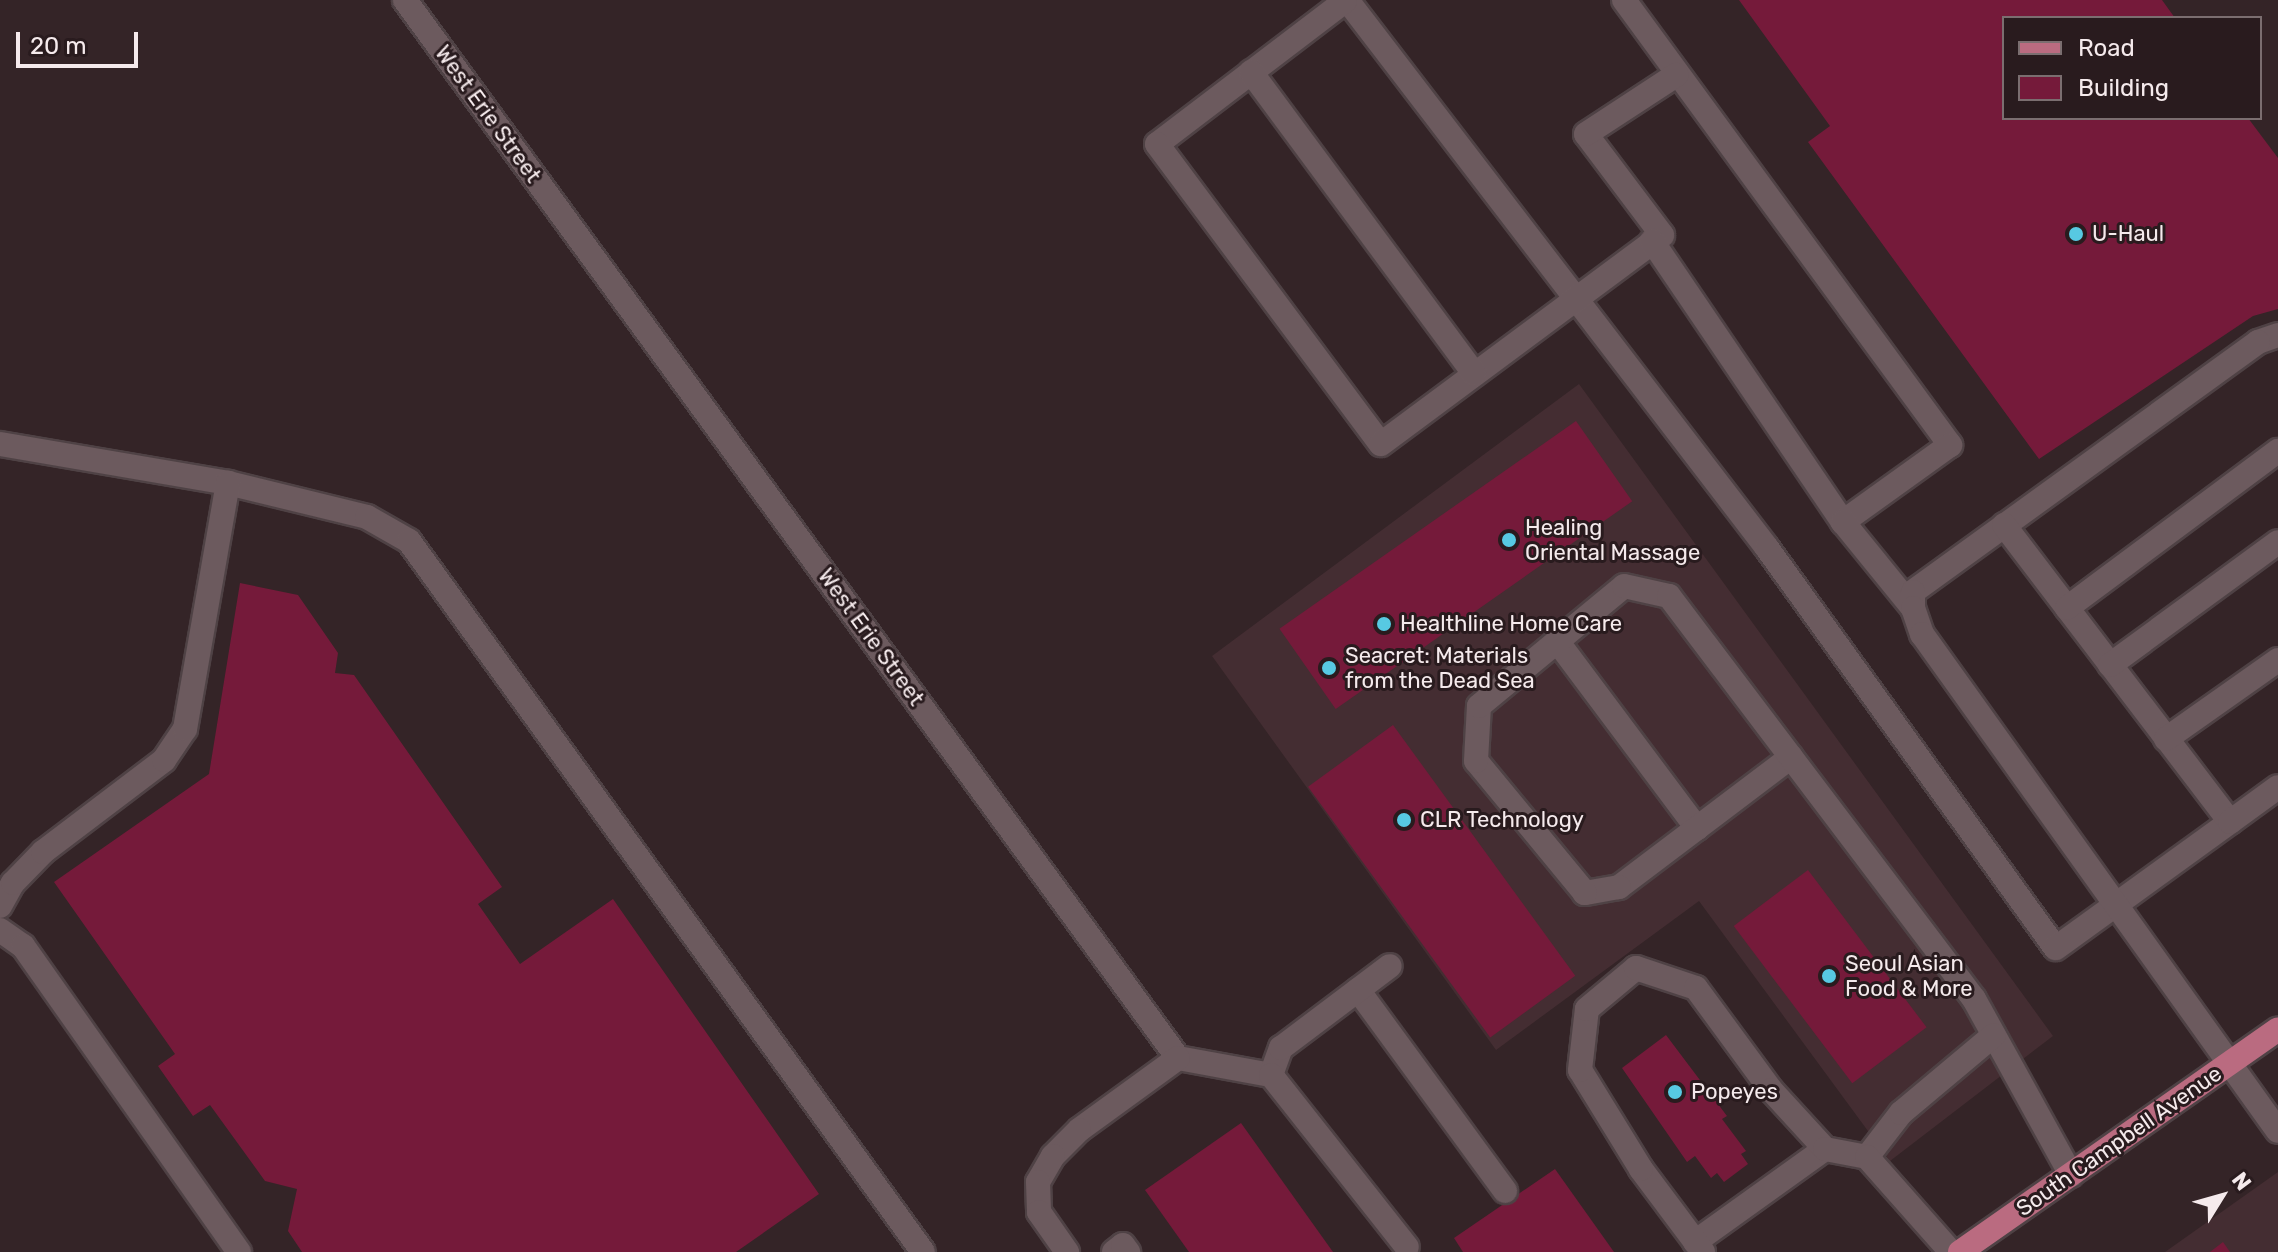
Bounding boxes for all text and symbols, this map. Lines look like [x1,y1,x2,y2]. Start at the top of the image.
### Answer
scale bar [20,16,142,66]
legend [2002,16,2262,120]
text: 20 m [30,32,87,60]
text: Road [2078,34,2135,62]
street label: West Erie Street [429,40,547,188]
text: Building [2078,74,2169,102]
place label: U-Haul [2092,221,2164,247]
marker: U-Haul [2067,225,2085,243]
place label: Healing Oriental Massage [1525,514,1700,566]
marker: Healing Oriental Massage [1500,531,1518,549]
street label: West Erie Street [812,563,930,711]
place label: Healthline Home Care [1400,611,1622,637]
marker: Healthline Home Care [1375,615,1393,633]
place label: Seacret: Materials from the Dead Sea [1345,642,1535,694]
marker: Seacret: Materials from the Dead Sea [1320,659,1338,677]
place label: CLR Technology [1420,807,1585,833]
marker: CLR Technology [1395,811,1413,829]
place label: Seoul Asian Food & More [1845,950,1973,1002]
marker: Seoul Asian Food & More [1820,967,1838,985]
street label: South Campbell Avenue [2011,1060,2227,1222]
place label: Popeyes [1691,1079,1778,1105]
marker: Popeyes [1666,1083,1684,1101]
north arrow [2182,1156,2262,1236]
text: N [2226,1167,2257,1196]

